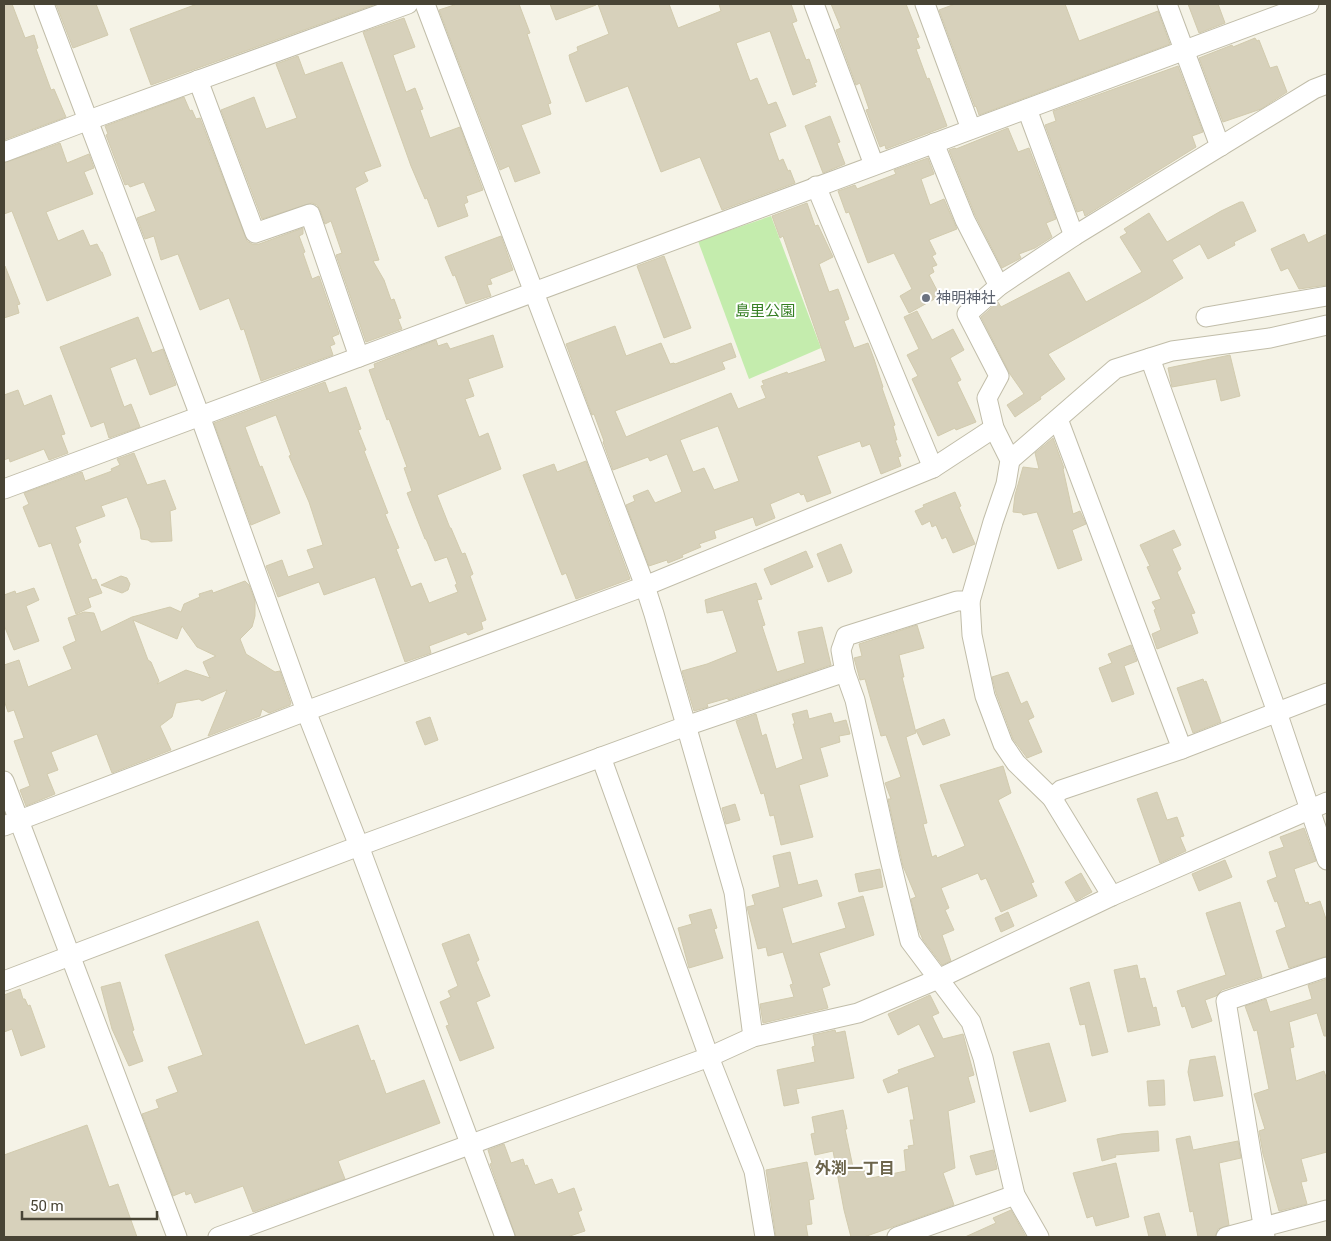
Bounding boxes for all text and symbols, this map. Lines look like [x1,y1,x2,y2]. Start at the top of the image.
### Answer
place label: 神明神社 [936,289,996,307]
marker: 神明神社 [920,292,932,304]
park label: 島里公園 [735,302,795,320]
district label: 外渕一丁目 [815,1159,895,1178]
scale bar [22,1188,158,1220]
text: 50 m [30,1197,64,1215]

